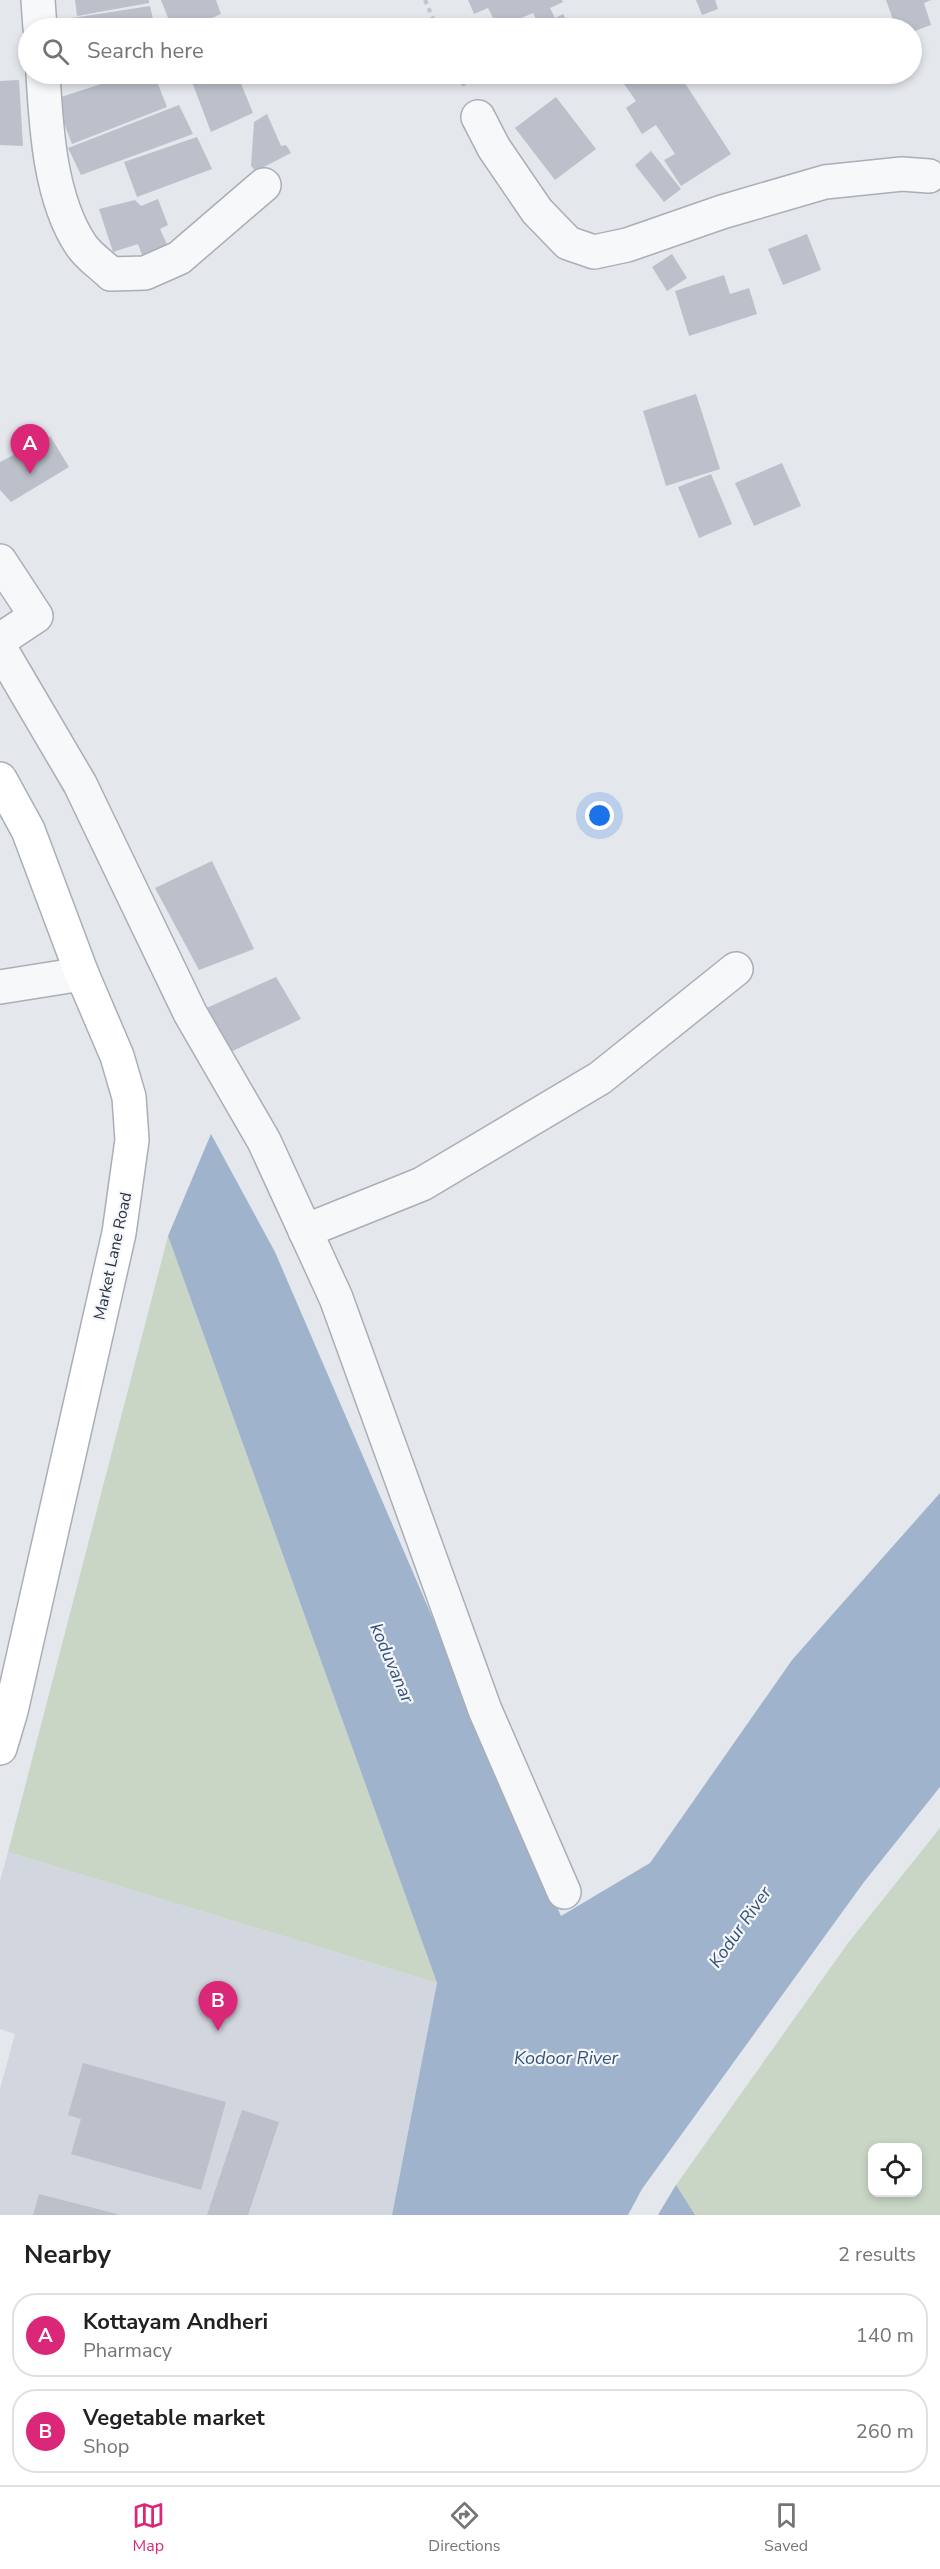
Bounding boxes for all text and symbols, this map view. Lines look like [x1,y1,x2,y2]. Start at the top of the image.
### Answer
search box [18,18,922,84]
icon: search [39,35,72,68]
text: Search here [87,36,204,66]
pin: A [10,424,50,474]
your location [585,801,614,830]
street label: Market Lane Road [89,1190,137,1322]
water label: koduvanar [365,1620,420,1707]
water label: Kodur River [703,1881,777,1972]
pin: B [198,1982,238,2031]
water label: Kodoor River [514,2046,619,2070]
map controls [868,2143,922,2197]
button: locate [868,2143,922,2197]
text: Nearby [24,2237,111,2272]
text: 2 results [838,2241,916,2268]
text: Kottayam Andheri [83,2307,268,2337]
text: A [38,2322,53,2349]
text: 140 m [856,2322,914,2349]
text: Pharmacy [83,2337,172,2364]
text: Vegetable market [83,2403,265,2433]
text: B [39,2418,52,2445]
text: 260 m [856,2418,914,2445]
text: Shop [83,2433,129,2460]
tab: Map [132,2499,165,2557]
tab: Directions [428,2499,500,2557]
tab: Saved [764,2499,808,2557]

